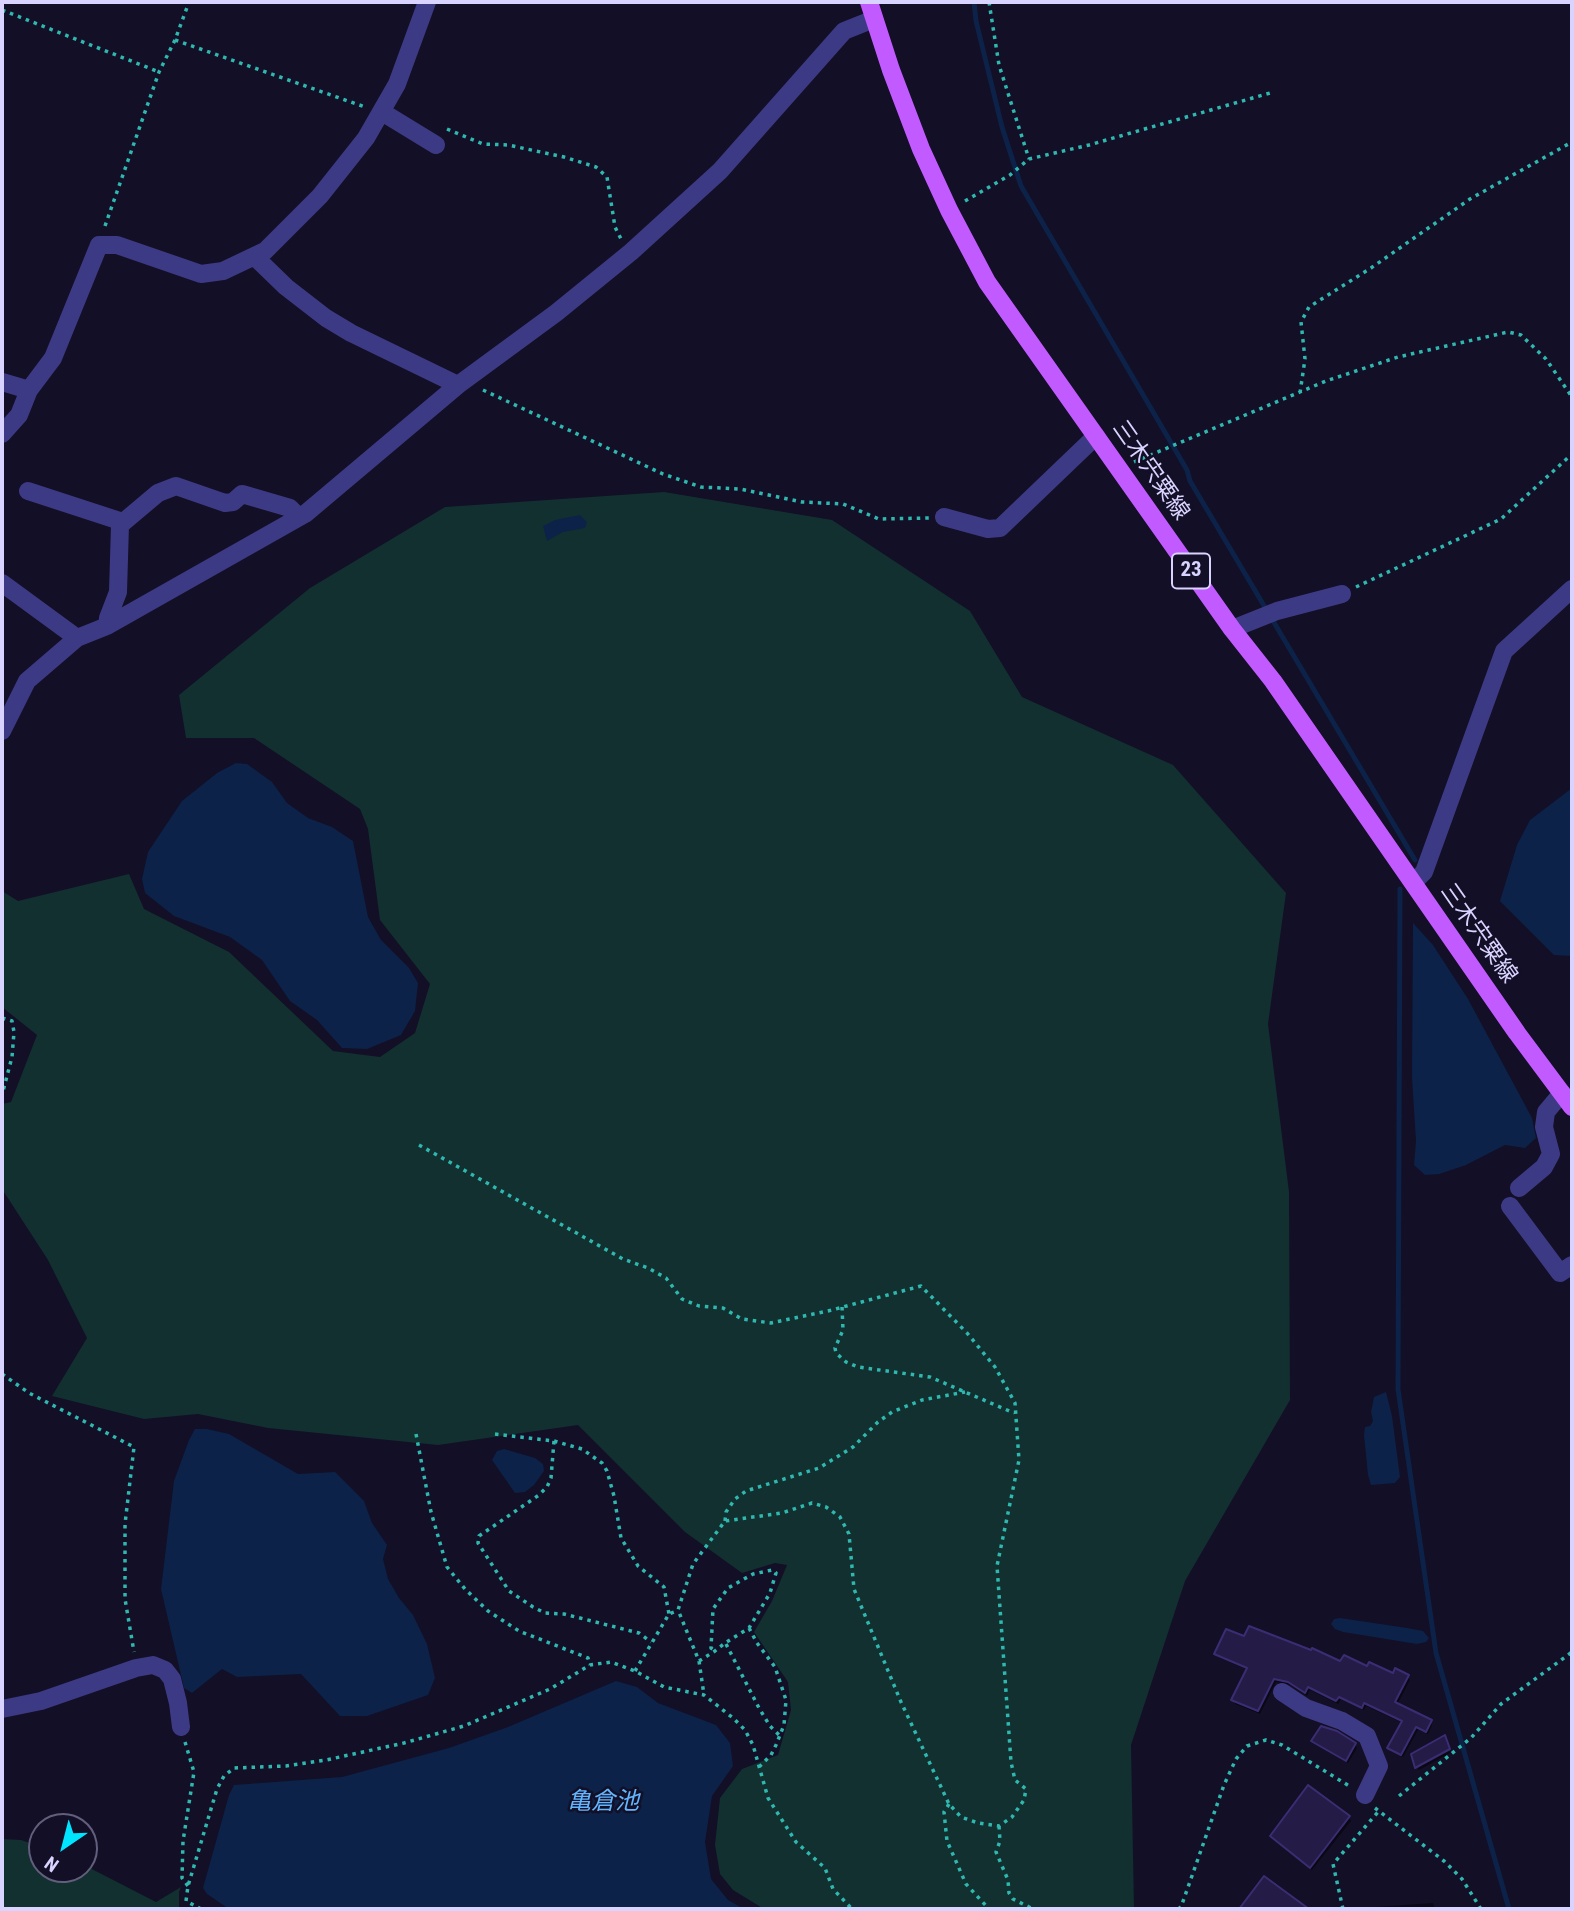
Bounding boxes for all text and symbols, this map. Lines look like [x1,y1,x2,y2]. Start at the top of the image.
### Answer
street label: 三木宍粟線 [1106,416,1194,526]
road number: 23 [1172,554,1210,588]
street label: 三木宍粟線 [1434,879,1522,989]
water label: 亀倉池 [567,1789,639,1817]
north arrow [28,1813,98,1883]
text: N [40,1851,63,1877]

